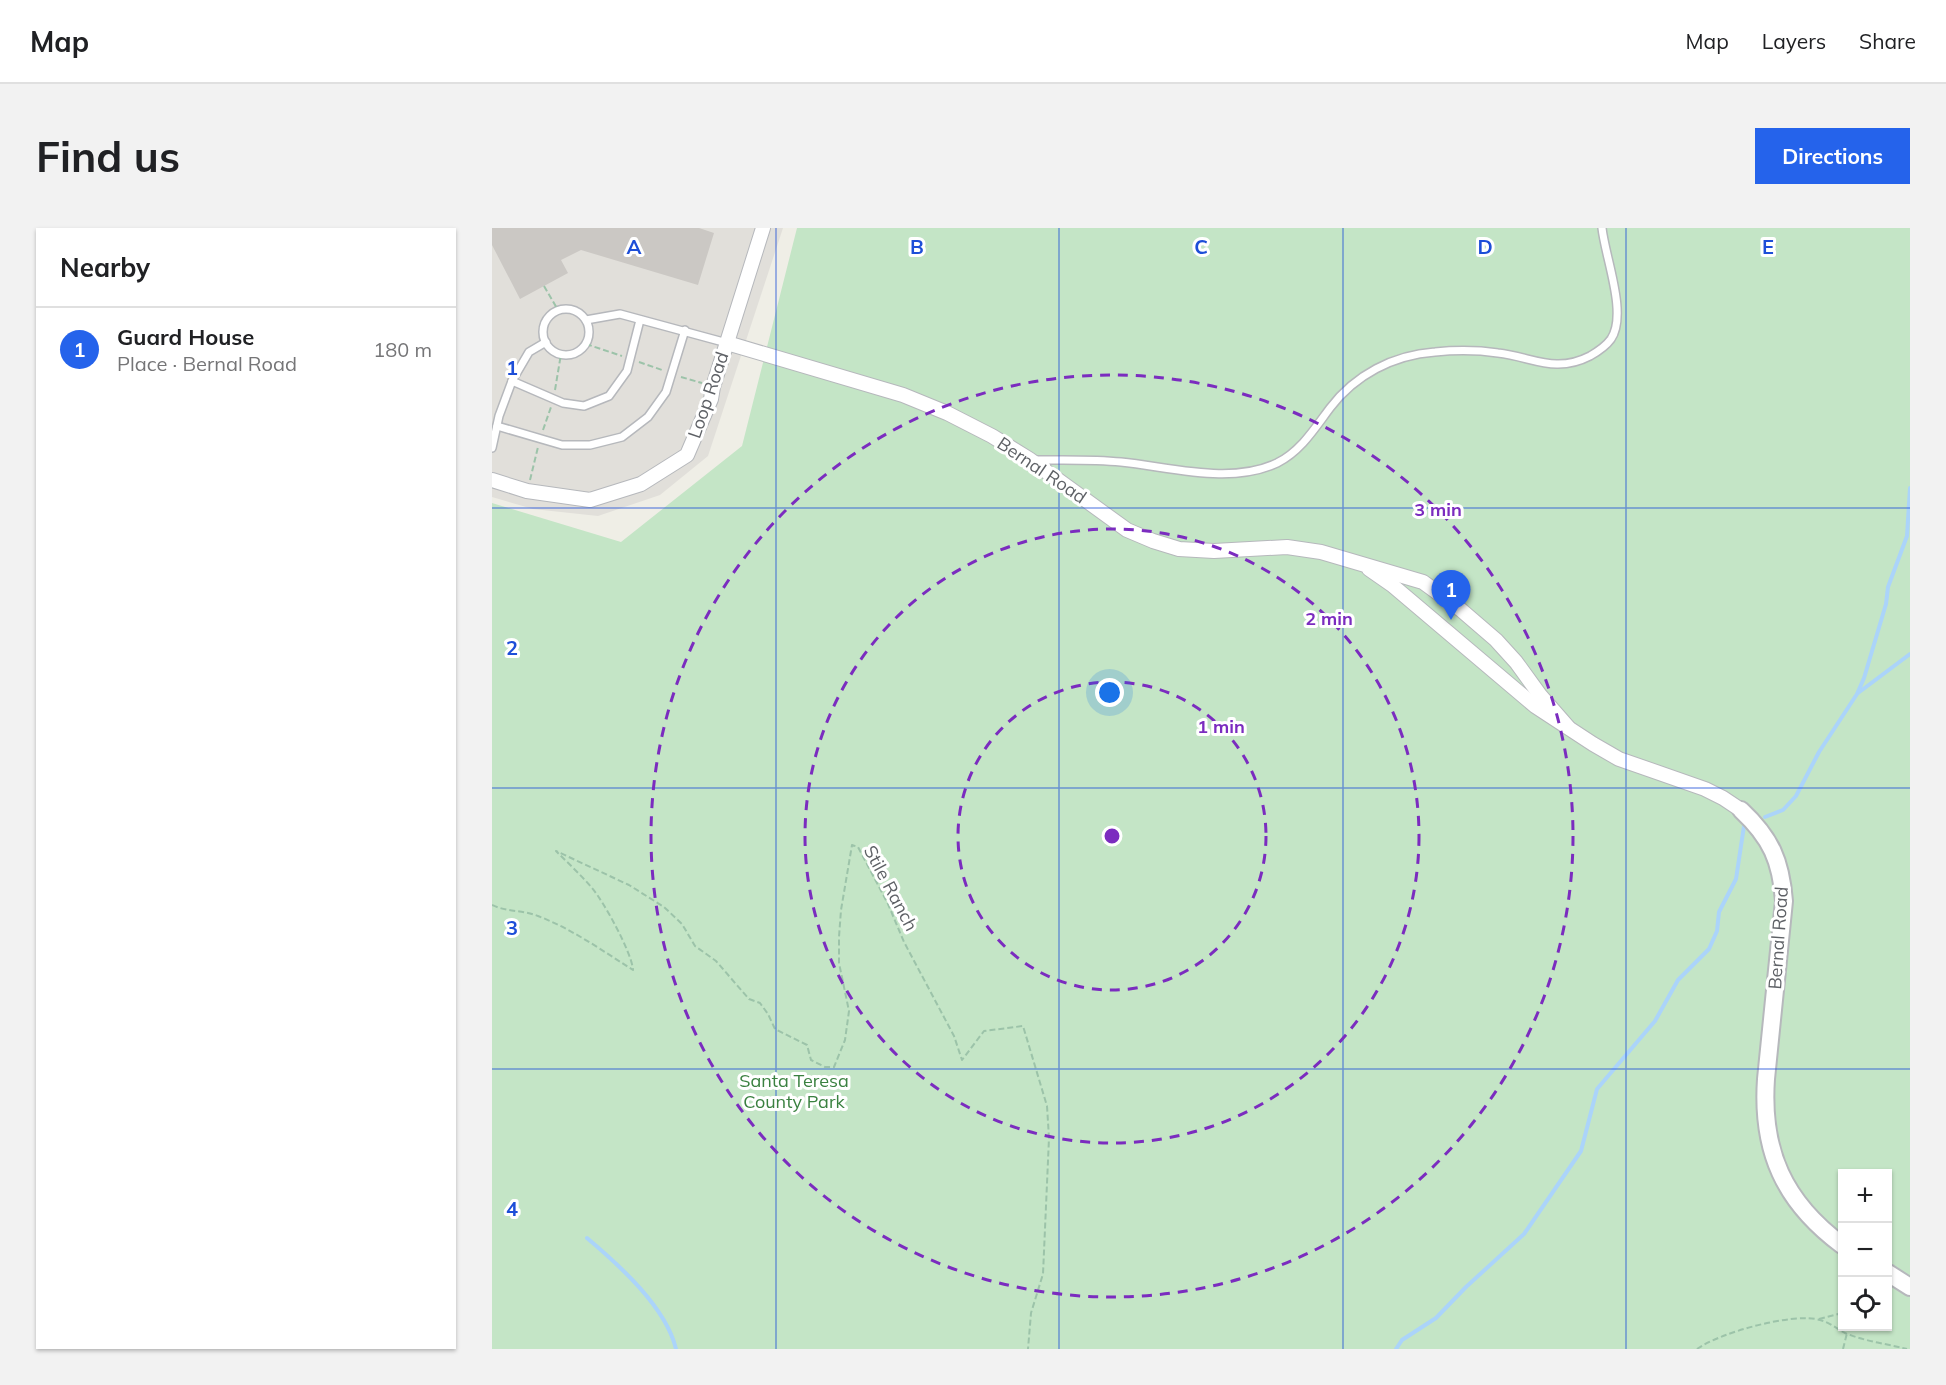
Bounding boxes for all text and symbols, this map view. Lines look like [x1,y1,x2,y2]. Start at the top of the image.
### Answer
text: Map [30,24,89,59]
text: Map [1686,28,1729,54]
text: Layers [1762,28,1826,54]
text: Share [1859,28,1916,54]
button: Directions [1755,128,1910,184]
text: Find us [36,130,180,183]
text: A [627,234,642,259]
text: B [910,234,924,259]
text: C [1194,234,1208,259]
text: D [1477,234,1493,259]
text: E [1762,234,1774,259]
text: Nearby [60,251,150,284]
text: Guard House [117,323,254,351]
text: 1 [74,337,86,362]
text: 180 m [373,337,432,362]
street label: Loop Road [682,349,734,441]
text: Place · Bernal Road [117,351,297,376]
text: 1 [506,355,518,380]
street label: Bernal Road [993,432,1091,508]
text: 3 min [1414,498,1462,521]
pin: 1 [1432,570,1470,620]
text: 2 min [1305,607,1353,630]
text: 2 [506,635,518,660]
your location [1095,678,1124,707]
text: 1 min [1197,715,1245,738]
centre of rings [1102,826,1122,846]
street label: Stile Ranch [859,841,923,935]
street label: Bernal Road [1763,886,1793,990]
text: 3 [506,915,518,940]
park label: Santa Teresa County Park [739,1069,849,1113]
map controls [1838,1169,1892,1331]
button: + [1838,1169,1892,1223]
text: 4 [506,1196,518,1221]
button: − [1838,1223,1892,1277]
button: locate [1838,1277,1892,1331]

